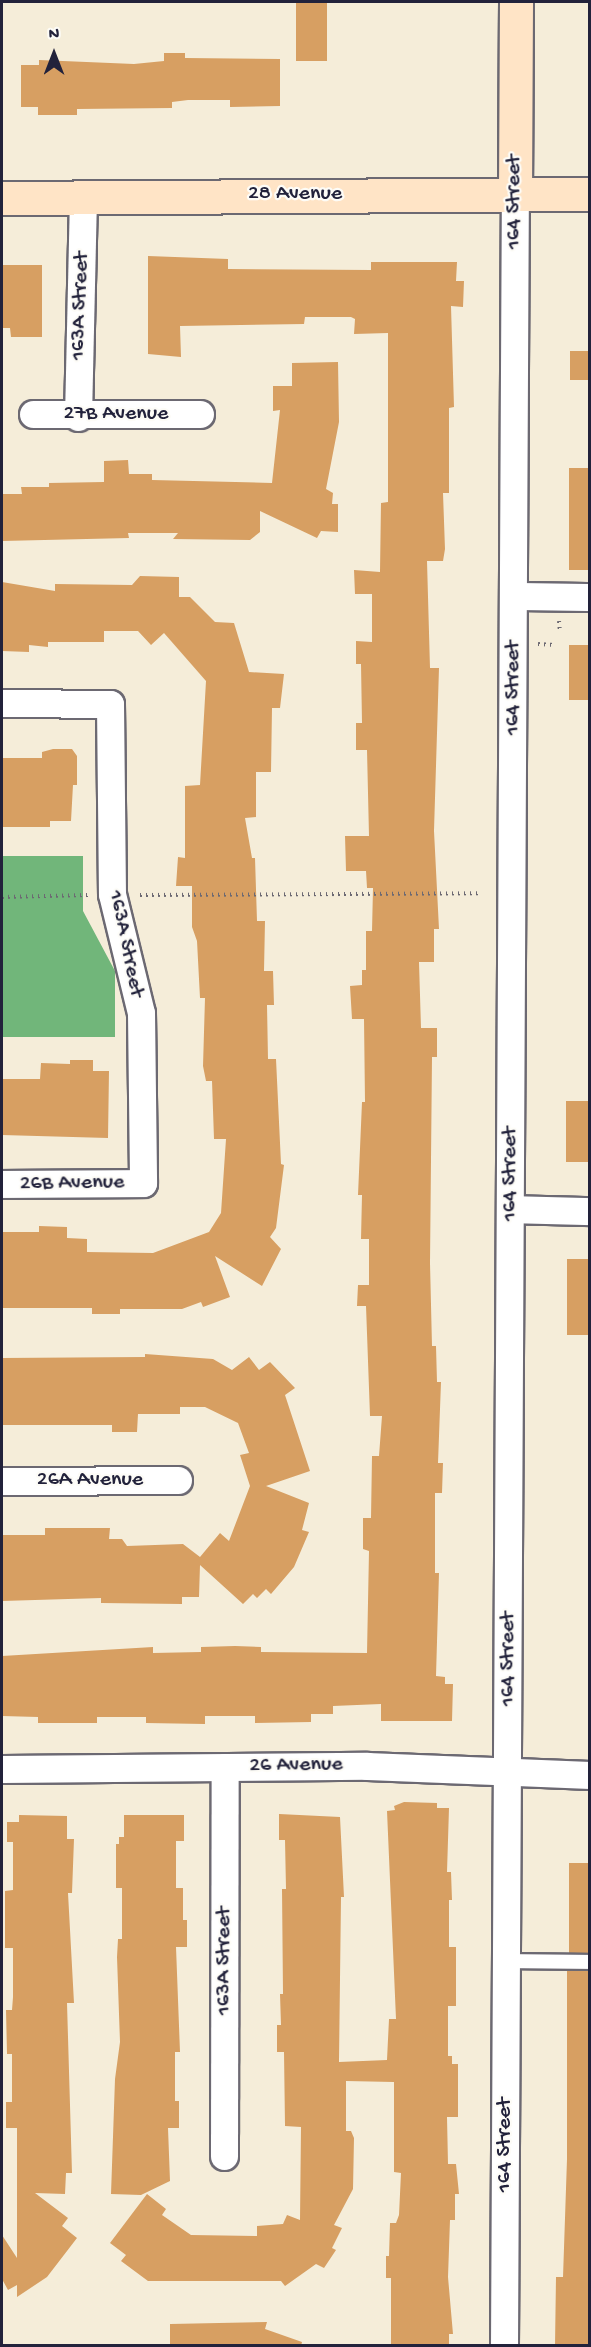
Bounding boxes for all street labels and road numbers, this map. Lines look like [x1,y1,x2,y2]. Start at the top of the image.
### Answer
street label: 164 Street [502,155,528,249]
street label: 28 Avenue [248,182,342,208]
street label: 163A Street [66,251,96,361]
street label: 27B Avenue [64,402,168,428]
street label: 164 Street [501,641,527,735]
street label: 163A Street [101,888,149,1000]
street label: 164 Street [498,1127,524,1221]
street label: 26B Avenue [20,1170,124,1198]
street label: 26A Avenue [37,1468,143,1494]
street label: 164 Street [496,1612,522,1706]
street label: 26 Avenue [249,1752,343,1780]
street label: 163A Street [212,1907,238,2015]
street label: 164 Street [493,2098,519,2192]

